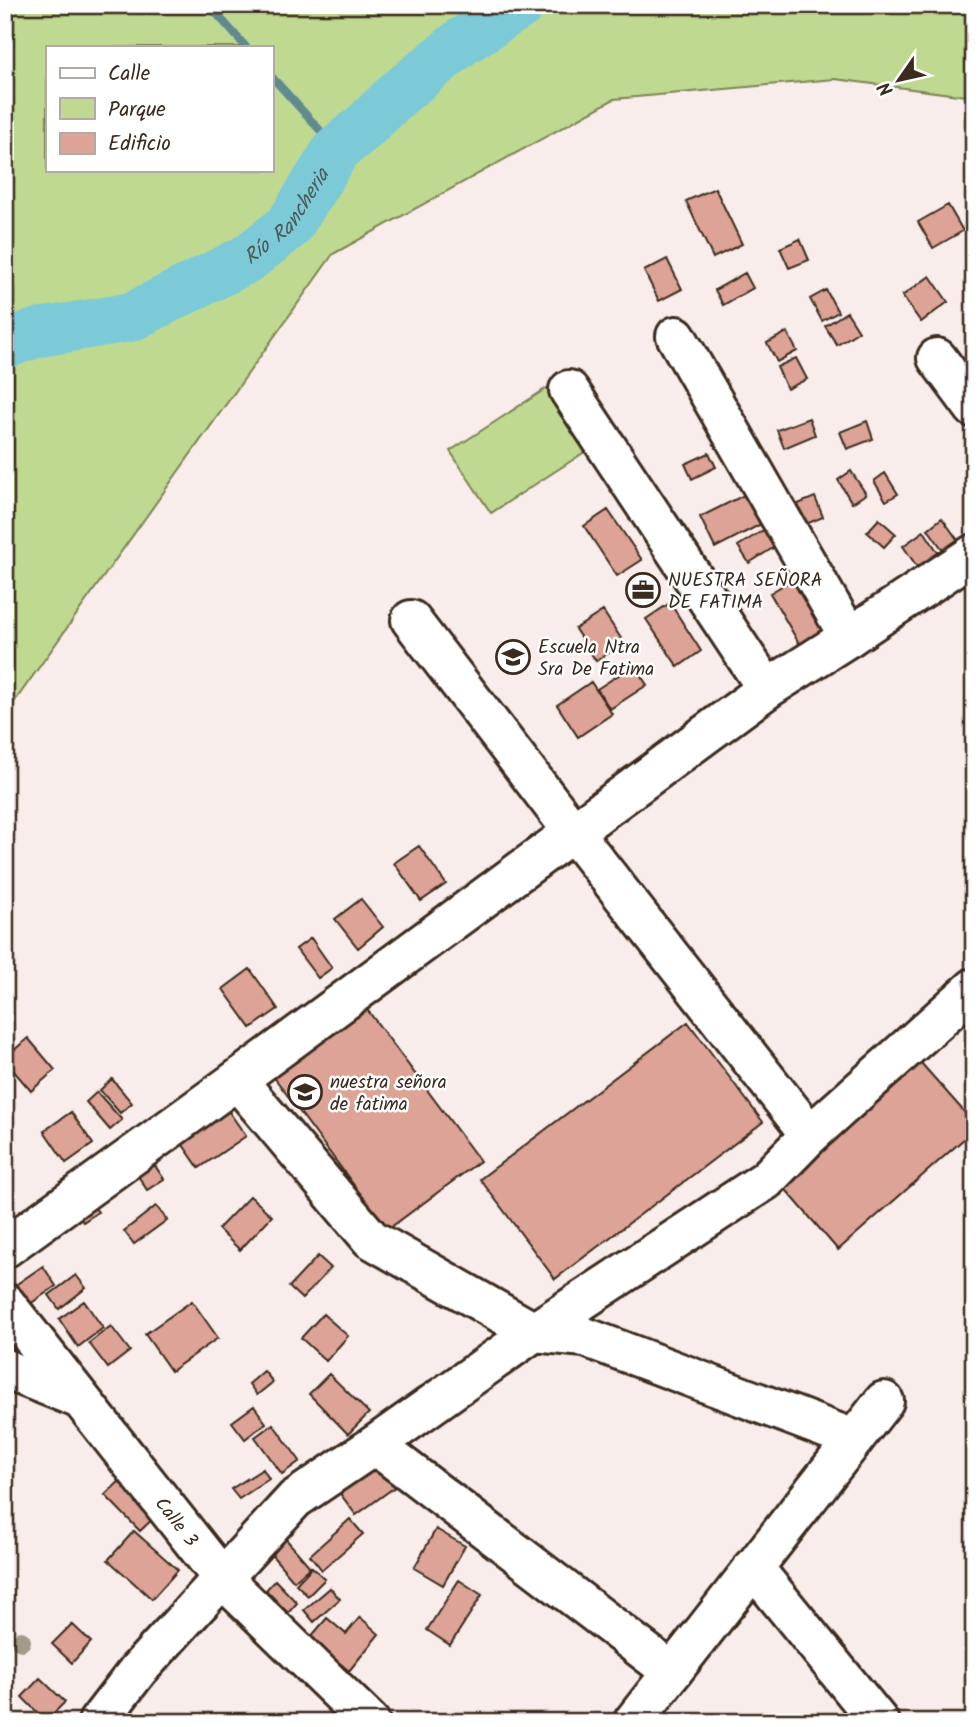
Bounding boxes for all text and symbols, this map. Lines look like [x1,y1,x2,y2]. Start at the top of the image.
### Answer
legend [46,46,273,172]
north arrow [864,46,934,116]
text: Calle [108,58,151,91]
text: N [871,75,902,102]
text: Parque [108,94,166,127]
text: Edificio [108,128,171,161]
water label: Río Rancheria [237,161,340,274]
place label: NUESTRA SEÑORA DE FATIMA [668,566,822,618]
office icon: NUESTRA SEÑORA DE FATIMA [624,571,662,609]
place label: Escuela Ntra Sra De Fatima [538,633,654,685]
school or university icon: Escuela Ntra Sra De Fatima [494,638,532,676]
place label: nuestra señora de fatima [330,1068,447,1120]
school or university icon: nuestra señora de fatima [286,1073,324,1111]
street label: Calle 3 [146,1491,205,1554]

